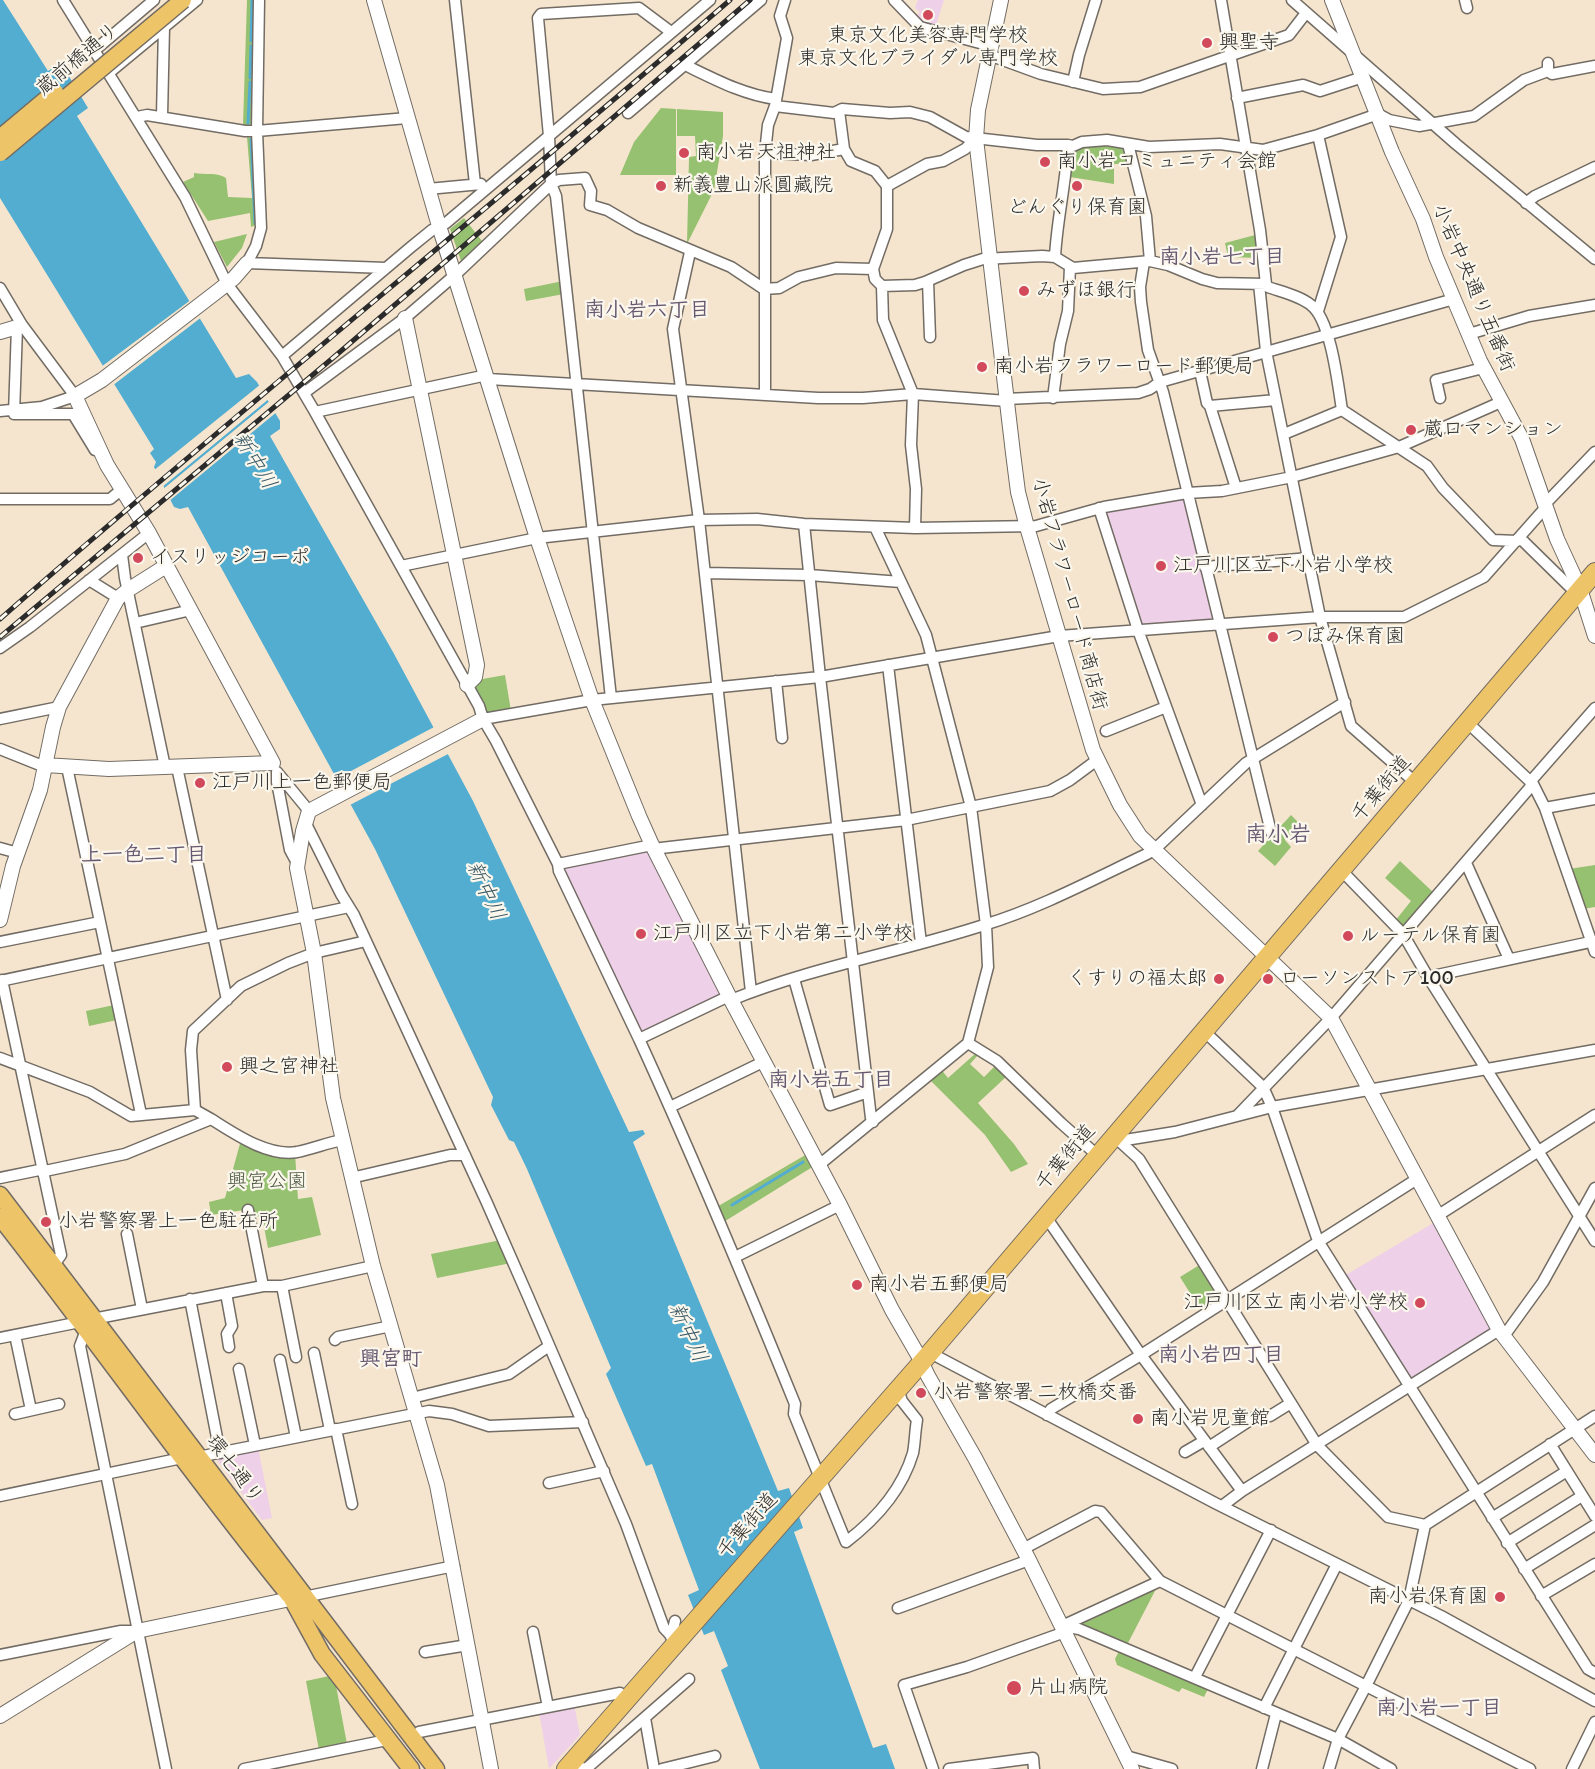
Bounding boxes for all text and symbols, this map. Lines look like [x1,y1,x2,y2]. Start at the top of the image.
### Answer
marker: 東京文化美容専門学校 東京文化ブライダル専門学校 [921,8,935,22]
street label: 蔵前橋通り [32,19,124,101]
place label: 東京文化美容専門学校 東京文化ブライダル専門学校 [798,24,1058,71]
place label: 興聖寺 [1219,31,1279,55]
marker: 興聖寺 [1200,36,1214,50]
place label: 南小岩天祖神社 [696,141,836,165]
marker: 南小岩天祖神社 [677,146,691,160]
place label: 南小岩コミュニティ会館 [1057,150,1277,174]
marker: 南小岩コミュニティ会館 [1038,155,1052,169]
place label: 新義豊山派圓藏院 [673,174,833,198]
marker: 新義豊山派圓藏院 [654,179,668,193]
marker: どんぐり保育園 [1070,179,1084,193]
place label: どんぐり保育園 [1007,196,1147,220]
street label: 小岩中央通り五番街 [1427,200,1519,376]
district label: 南小岩七丁目 [1159,245,1285,271]
place label: みずほ銀行 [1036,279,1136,303]
marker: みずほ銀行 [1017,284,1031,298]
district label: 南小岩六丁目 [584,298,710,324]
place label: 南小岩フラワーロード郵便局 [994,355,1254,379]
marker: 南小岩フラワーロード郵便局 [975,360,989,374]
place label: 蔵口マンション [1423,418,1563,442]
marker: 蔵口マンション [1404,423,1418,437]
water label: 新中川 [227,428,281,494]
street label: 小岩フラワーロード商店街 [1026,475,1112,713]
place label: イスリッジコーポ [150,546,310,570]
marker: イスリッジコーポ [131,551,145,565]
place label: 江戸川区立下小岩小学校 [1173,554,1393,578]
marker: 江戸川区立下小岩小学校 [1154,559,1168,573]
place label: つぼみ保育園 [1285,625,1405,649]
marker: つぼみ保育園 [1266,630,1280,644]
street label: 千葉街道 [1347,751,1417,827]
place label: 江戸川上一色郵便局 [212,771,392,795]
marker: 江戸川上一色郵便局 [193,776,207,790]
district label: 南小岩 [1245,822,1311,848]
district label: 上一色二丁目 [81,843,207,869]
water label: 新中川 [460,857,510,925]
place label: 江戸川区立下小岩第二小学校 [653,922,913,946]
place label: ルーテル保育園 [1360,924,1501,948]
marker: 江戸川区立下小岩第二小学校 [634,927,648,941]
marker: ルーテル保育園 [1341,929,1355,943]
place label: くすりの福太郎 [1067,967,1207,991]
place label: ローソンストア100 [1280,967,1454,991]
marker: くすりの福太郎 [1212,972,1226,986]
marker: ローソンストア100 [1261,972,1275,986]
place label: 興之宮神社 [239,1055,339,1079]
marker: 興之宮神社 [220,1060,234,1074]
district label: 南小岩五丁目 [768,1068,894,1094]
street label: 千葉街道 [1031,1120,1101,1196]
park label: 興宮公園 [227,1170,307,1194]
place label: 小岩警察署上一色駐在所 [58,1210,278,1234]
marker: 小岩警察署上一色駐在所 [39,1215,53,1229]
place label: 南小岩五郵便局 [869,1273,1009,1297]
marker: 南小岩五郵便局 [850,1278,864,1292]
place label: 江戸川区立 南小岩小学校 [1184,1291,1408,1315]
marker: 江戸川区立 南小岩小学校 [1413,1296,1427,1310]
water label: 新中川 [662,1299,712,1367]
district label: 南小岩四丁目 [1158,1343,1284,1369]
district label: 興宮町 [360,1347,422,1373]
place label: 小岩警察署 二枚橋交番 [933,1381,1137,1405]
marker: 小岩警察署 二枚橋交番 [914,1386,928,1400]
place label: 南小岩児童館 [1150,1407,1270,1431]
marker: 南小岩児童館 [1131,1412,1145,1426]
street label: 環七通り [200,1431,268,1509]
street label: 千葉街道 [713,1488,783,1564]
place label: 南小岩保育園 [1368,1585,1488,1609]
marker: 南小岩保育園 [1493,1590,1507,1604]
place label: 片山病院 [1028,1676,1108,1700]
marker: 片山病院 [1005,1679,1023,1697]
district label: 南小岩一丁目 [1376,1696,1502,1722]

